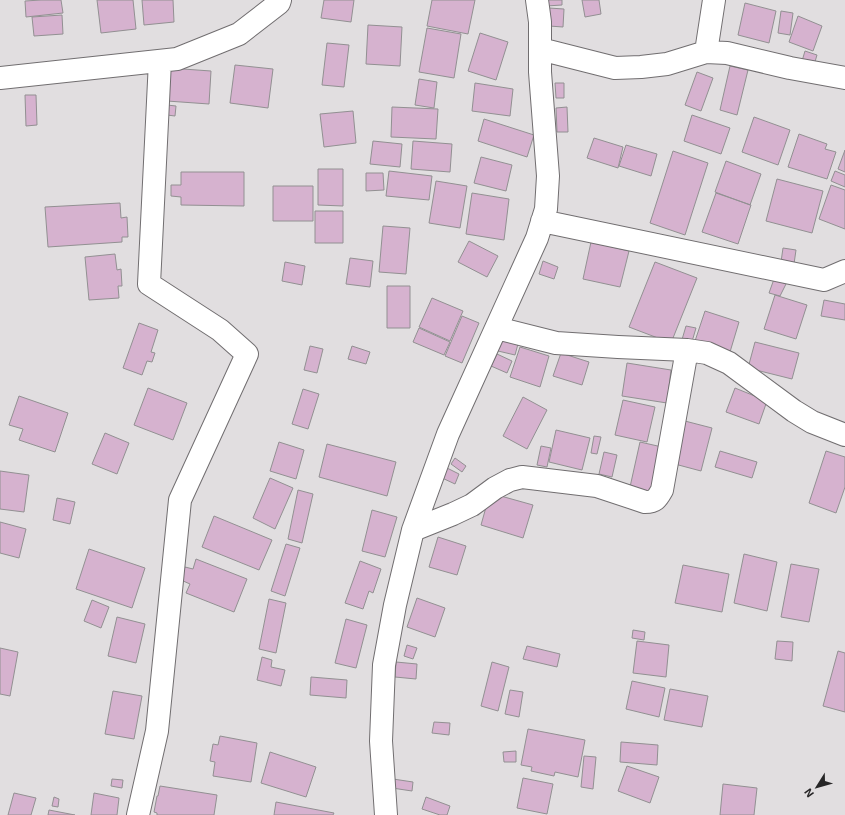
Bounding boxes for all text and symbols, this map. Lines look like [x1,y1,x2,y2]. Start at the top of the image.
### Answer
north arrow [797,767,837,807]
text: N [801,786,816,800]

